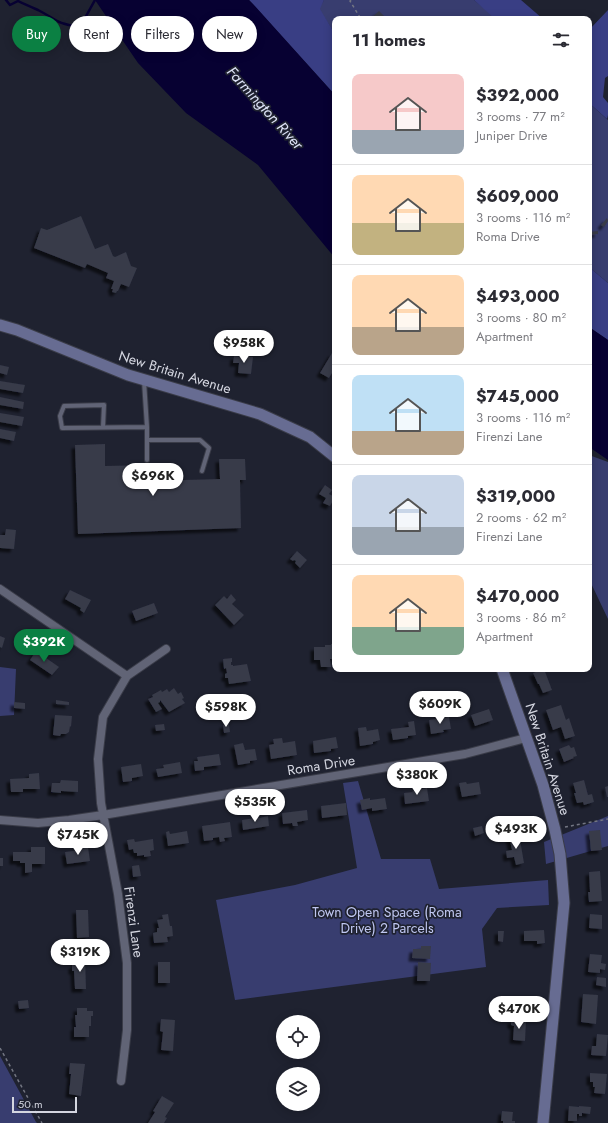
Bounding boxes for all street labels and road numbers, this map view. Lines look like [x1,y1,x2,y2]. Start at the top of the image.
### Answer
street label: New Britain Avenue [116,345,234,399]
street label: New Britain Avenue [520,700,576,818]
street label: Roma Drive [286,750,356,780]
street label: Firenzi Lane [119,885,149,959]

